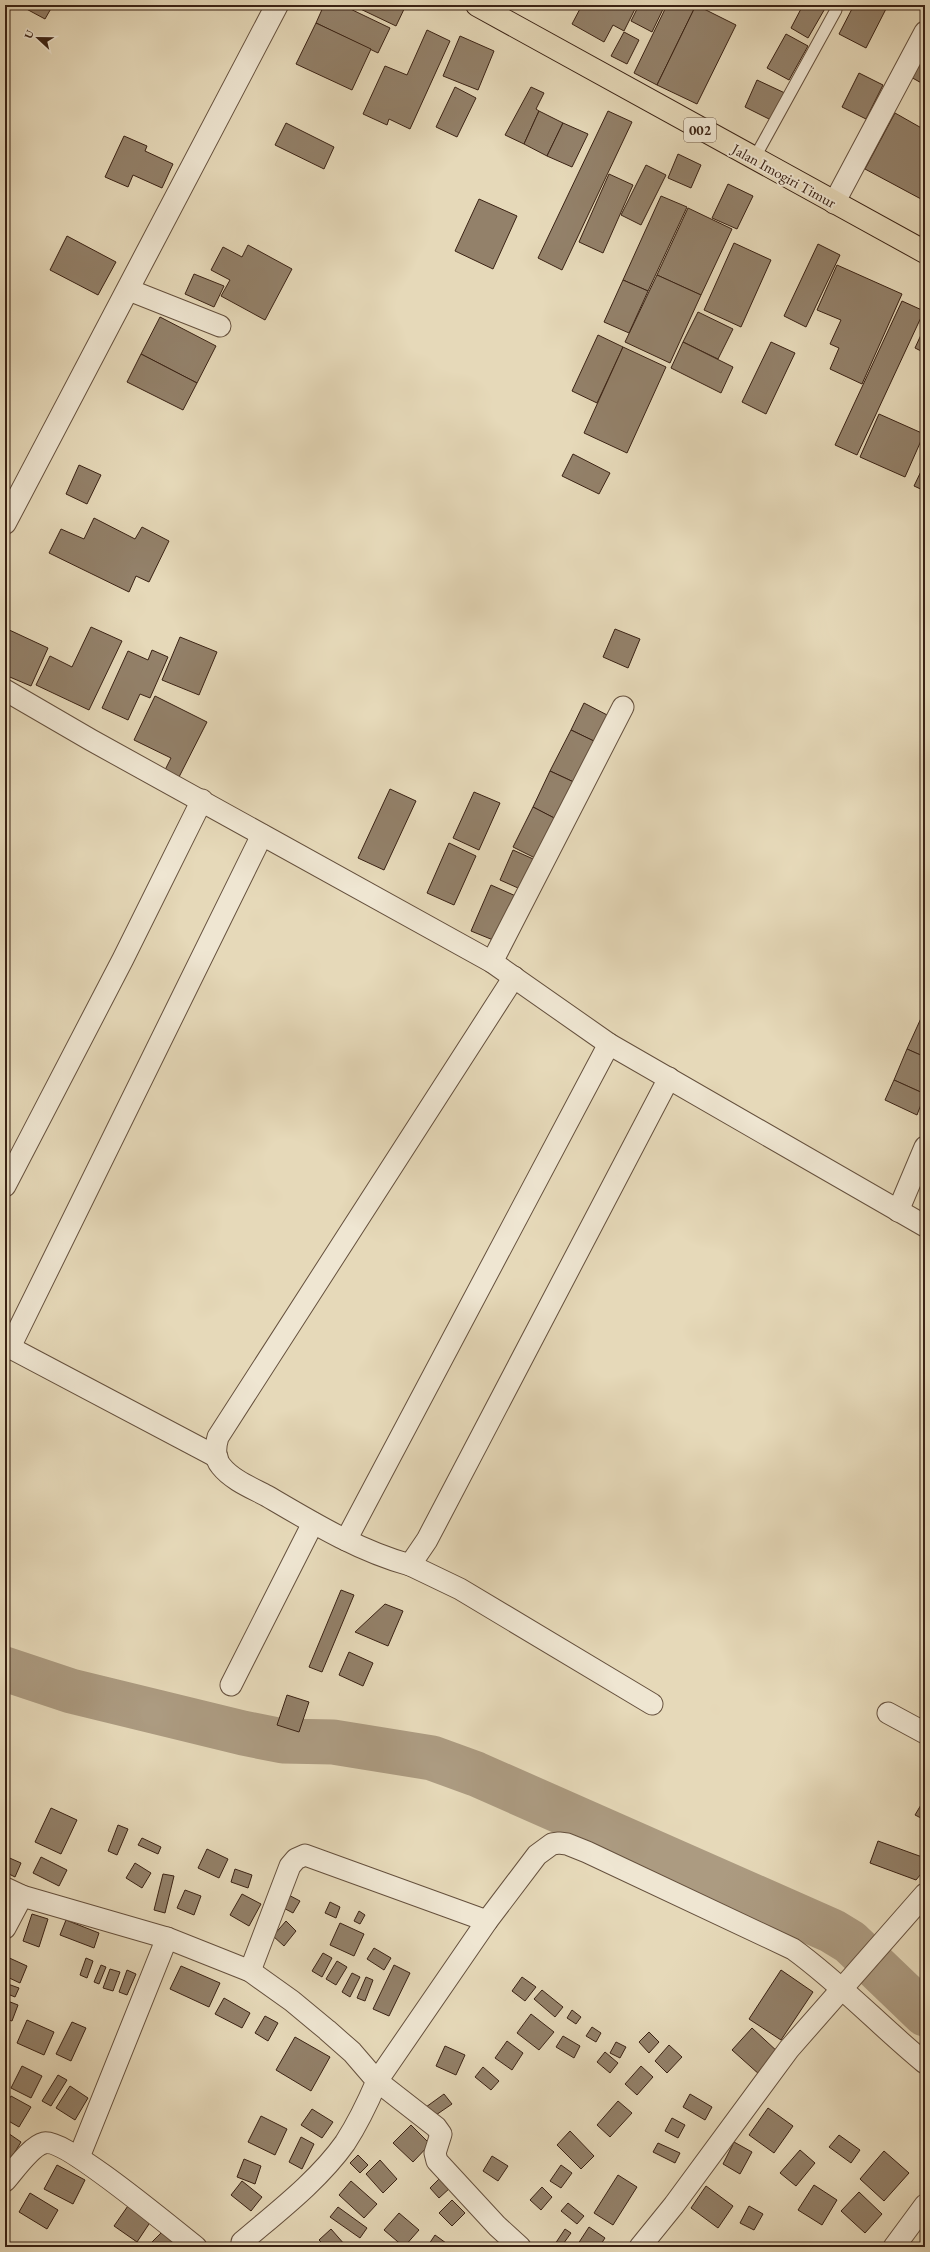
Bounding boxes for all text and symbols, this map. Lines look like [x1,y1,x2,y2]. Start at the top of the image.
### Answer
north arrow [18,18,58,58]
text: U [21,27,37,41]
road number: 002 [684,118,716,142]
street label: Jalan Imogiri Timur [727,138,840,212]

